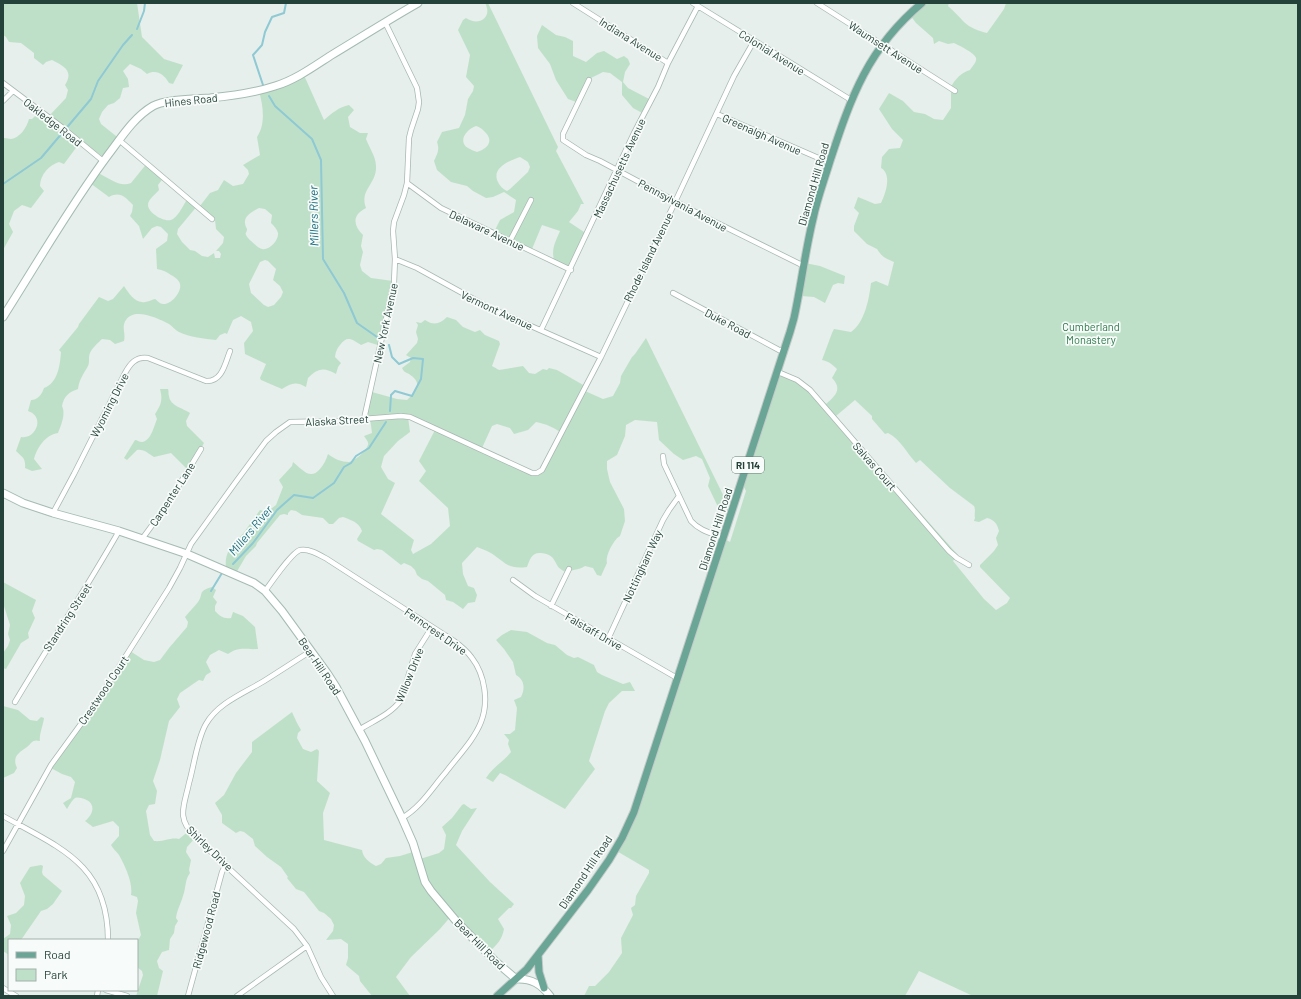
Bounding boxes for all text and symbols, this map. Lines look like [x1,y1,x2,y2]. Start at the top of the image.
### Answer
street label: Indiana Avenue [597,14,665,64]
street label: Waumsett Avenue [846,18,926,76]
street label: Colonial Avenue [737,27,807,78]
street label: Hines Road [164,91,218,109]
street label: Oakledge Road [21,95,85,149]
street label: Greenalgh Avenue [720,111,804,157]
street label: Massachusetts Avenue [590,116,648,220]
street label: Diamond Hill Road [795,141,831,227]
street label: Pennsylvania Avenue [636,176,730,234]
water label: Millers River [305,185,321,247]
street label: Delaware Avenue [447,207,527,253]
street label: Rhode Island Avenue [621,210,675,304]
street label: New York Avenue [370,282,400,364]
street label: Vermont Avenue [459,288,535,332]
street label: Duke Road [703,305,753,341]
park label: Cumberland Monastery [1062,320,1120,346]
street label: Wyoming Drive [87,370,131,440]
street label: Alaska Street [305,412,369,428]
street label: Salvas Court [851,439,899,493]
road number: RI 114 [732,457,764,473]
street label: Carpenter Lane [147,460,198,528]
street label: Diamond Hill Road [696,486,734,572]
water label: Millers River [225,502,275,558]
street label: Nottingham Way [619,528,665,604]
street label: Standring Street [40,580,94,654]
street label: Ferncrest Drive [402,605,470,657]
street label: Falstaff Drive [563,610,625,653]
street label: Bear Hill Road [296,635,344,697]
street label: Willow Drive [392,646,426,704]
street label: Crestwood Court [75,653,131,727]
street label: Shirley Drive [184,823,236,873]
street label: Diamond Hill Road [556,833,614,911]
street label: Ridgewood Road [189,890,223,970]
street label: Bear Hill Road [452,916,508,972]
legend [8,939,138,991]
text: Road [44,947,71,961]
text: Park [44,967,68,981]

